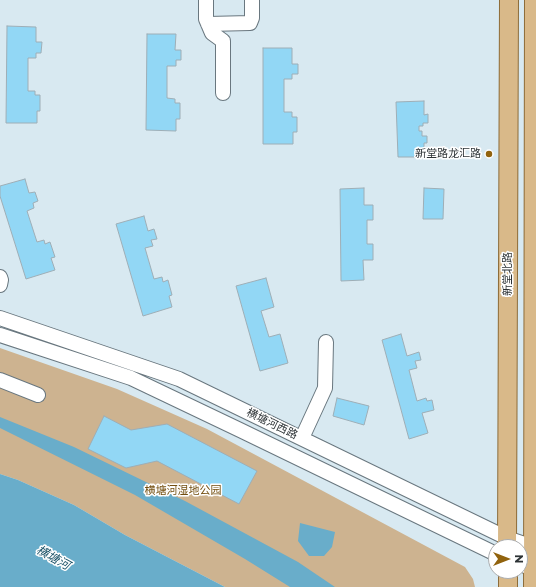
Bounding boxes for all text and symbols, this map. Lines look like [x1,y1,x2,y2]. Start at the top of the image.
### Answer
place label: 新堂路龙汇路 [415,147,481,161]
marker: 新堂路龙汇路 [484,149,494,159]
street label: 新堂北路 [501,252,515,296]
street label: 横塘河西路 [244,406,300,442]
park label: 横塘河湿地公园 [145,484,221,498]
north arrow [488,539,528,579]
water label: 横塘河 [34,543,72,573]
text: N [512,555,526,563]

